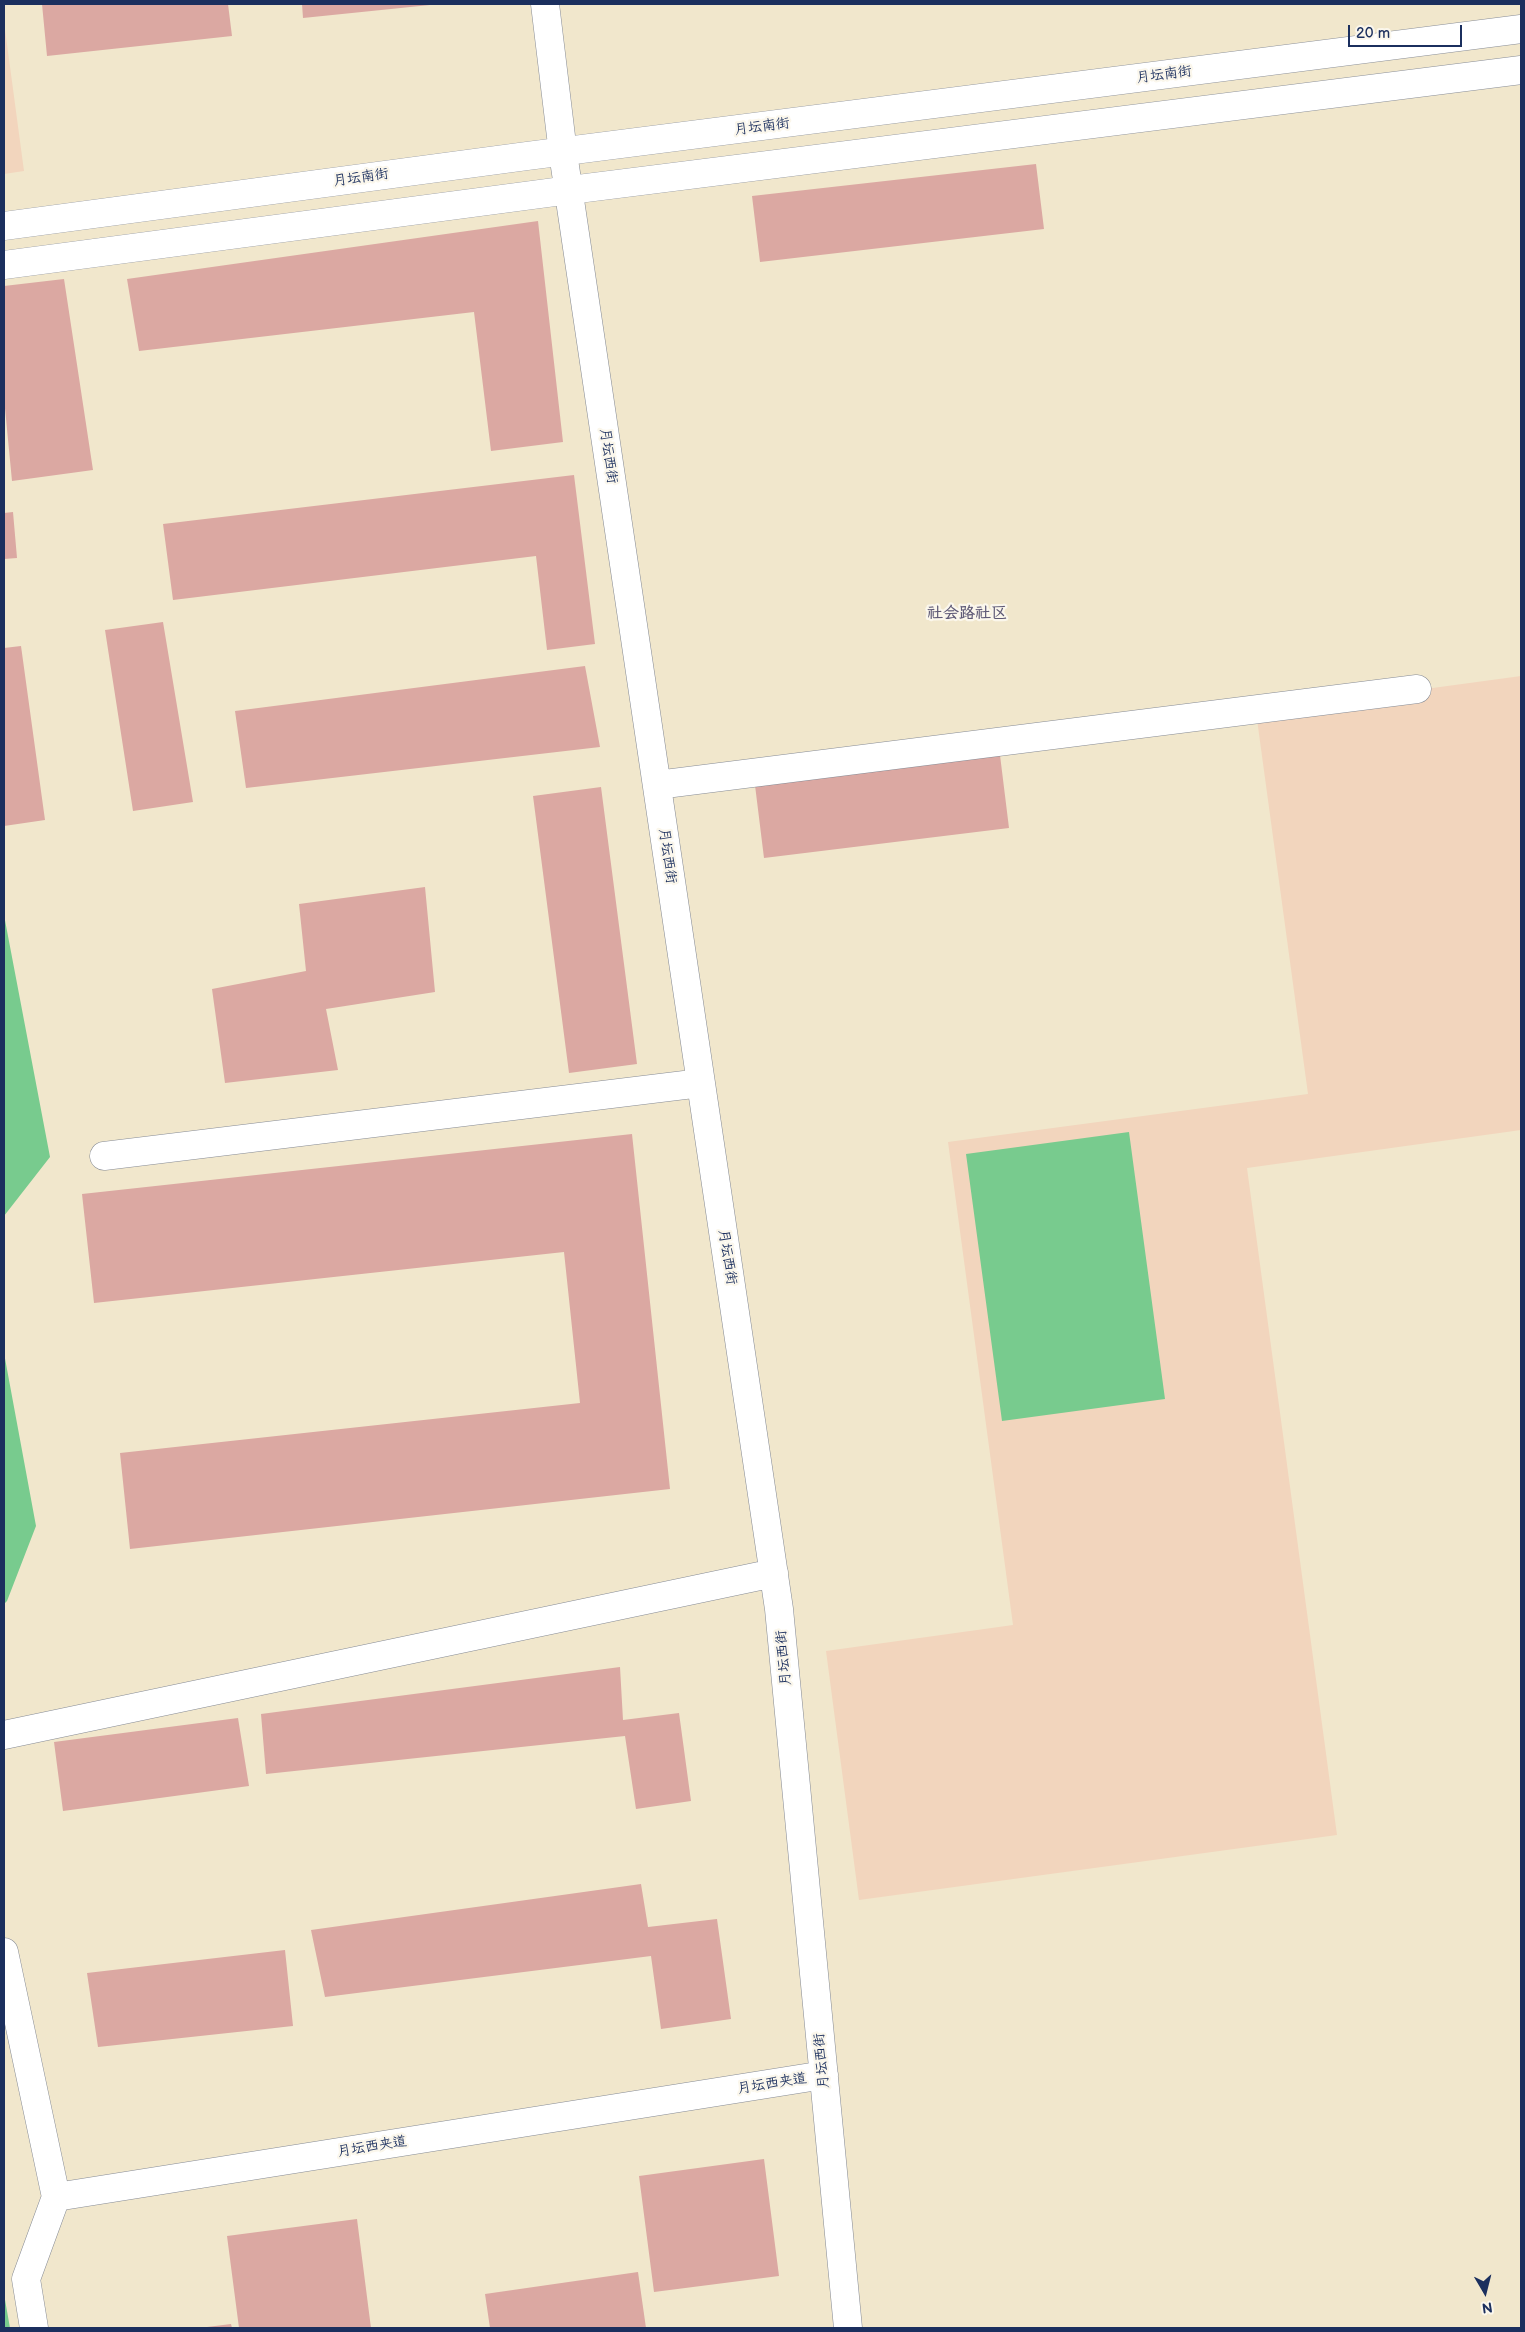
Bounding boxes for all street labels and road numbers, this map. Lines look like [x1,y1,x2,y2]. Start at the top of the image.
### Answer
street label: 月坛南街 [1135,63,1193,87]
street label: 月坛南街 [733,115,791,139]
street label: 月坛南街 [332,166,390,190]
street label: 月坛西街 [596,427,620,485]
street label: 月坛西街 [655,827,679,885]
street label: 月坛西街 [714,1228,740,1286]
street label: 月坛西街 [773,1629,795,1687]
street label: 月坛西街 [811,2032,833,2090]
street label: 月坛西夹道 [736,2070,808,2098]
street label: 月坛西夹道 [336,2133,408,2161]

